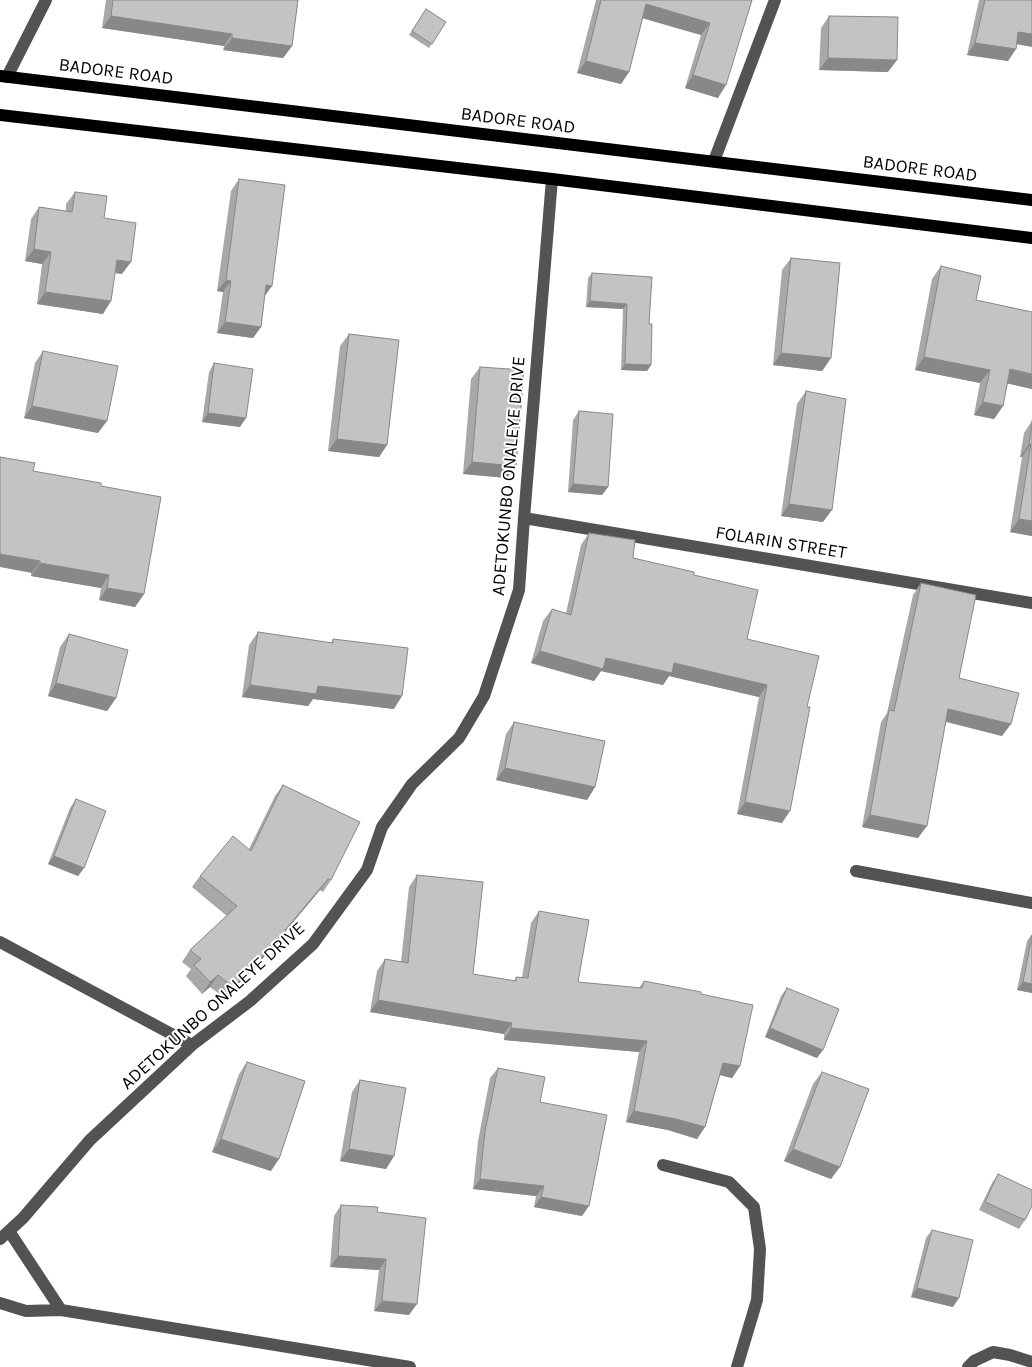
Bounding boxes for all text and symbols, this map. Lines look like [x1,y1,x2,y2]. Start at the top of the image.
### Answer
street label: BADORE ROAD [57,54,175,90]
street label: BADORE ROAD [459,103,577,139]
street label: BADORE ROAD [861,151,979,187]
street label: ADETOKUNBO ONALEYE DRIVE [488,355,530,597]
street label: FOLARIN STREET [714,522,848,564]
street label: ADETOKUNBO ONALEYE DRIVE [116,918,310,1094]

